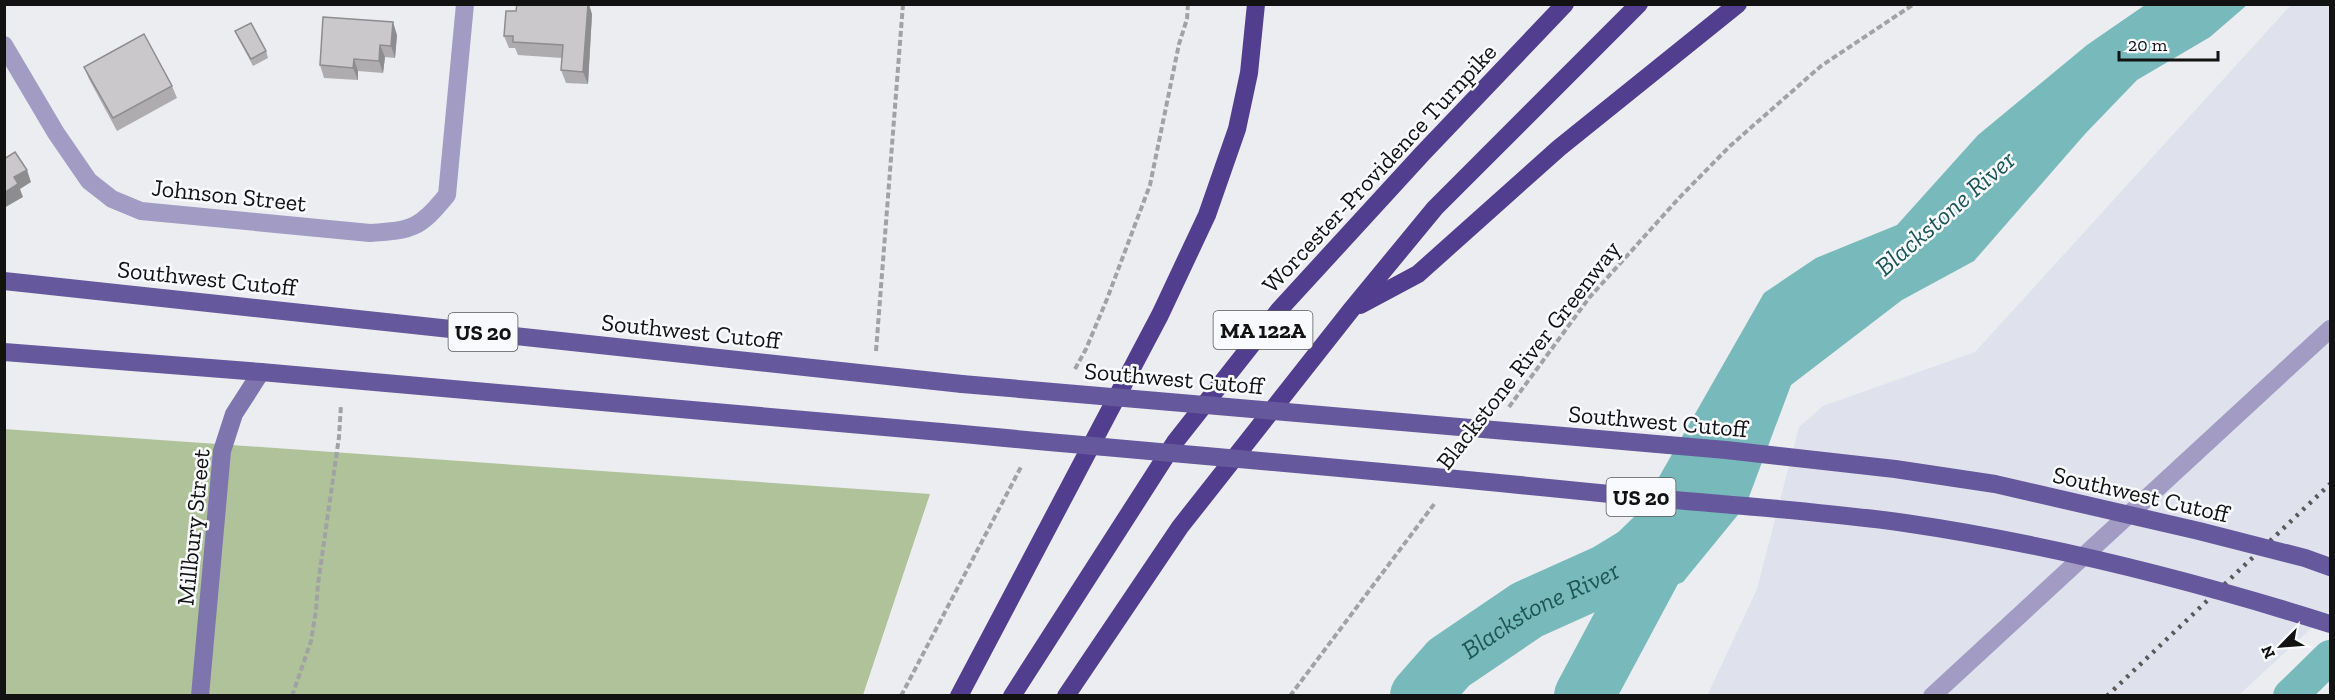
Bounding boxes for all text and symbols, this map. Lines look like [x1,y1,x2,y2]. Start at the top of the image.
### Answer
scale bar [2119,24,2218,62]
text: 20 m [2128,34,2168,56]
street label: Worcester-Providence Turnpike [1256,37,1502,299]
water label: Blackstone River [1868,143,2022,283]
street label: Johnson Street [150,172,308,218]
street label: Blackstone River Greenway [1430,234,1627,475]
street label: Southwest Cutoff [116,254,300,302]
street label: Southwest Cutoff [600,307,784,355]
road number: MA 122A [1214,311,1312,349]
road number: US 20 [448,313,518,351]
street label: Southwest Cutoff [1083,356,1267,400]
street label: Southwest Cutoff [1567,399,1751,443]
street label: Millbury Street [170,447,216,607]
street label: Southwest Cutoff [2050,460,2234,529]
road number: US 20 [1606,478,1676,516]
water label: Blackstone River [1455,554,1625,666]
north arrow [2251,616,2311,676]
text: N [2257,643,2279,662]

